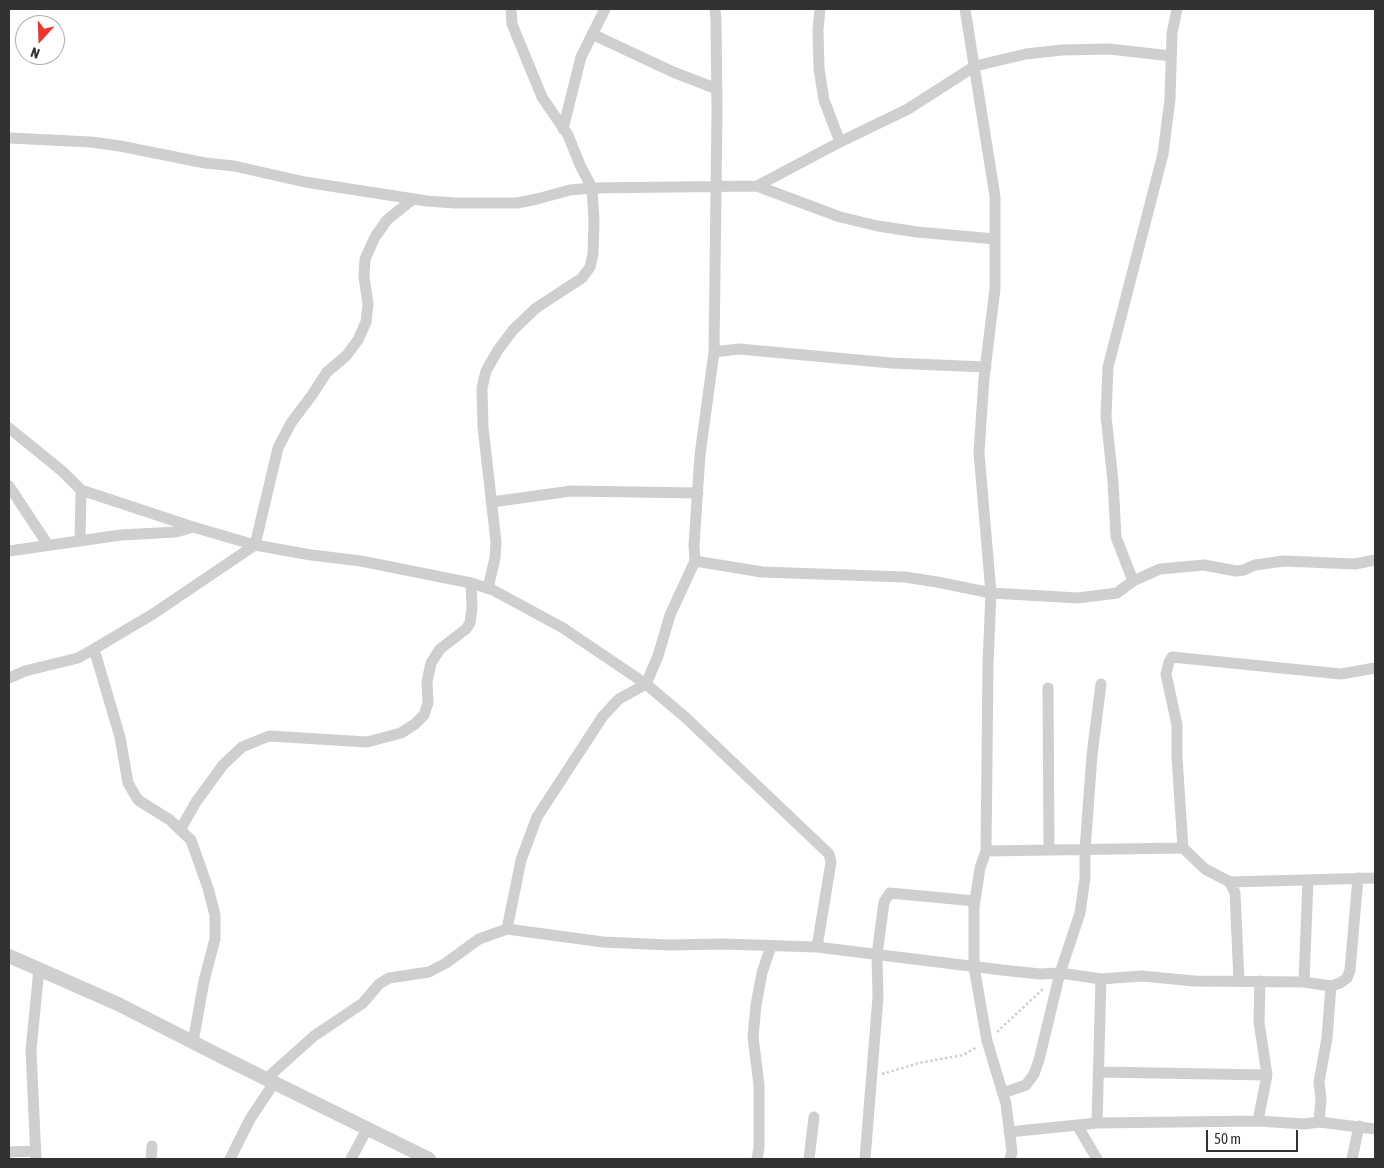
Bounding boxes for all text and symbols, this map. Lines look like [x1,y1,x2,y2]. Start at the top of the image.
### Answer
north arrow [15,15,65,65]
text: N [29,44,42,62]
scale bar [1209,1120,1302,1152]
text: 50 m [1214,1130,1241,1147]

